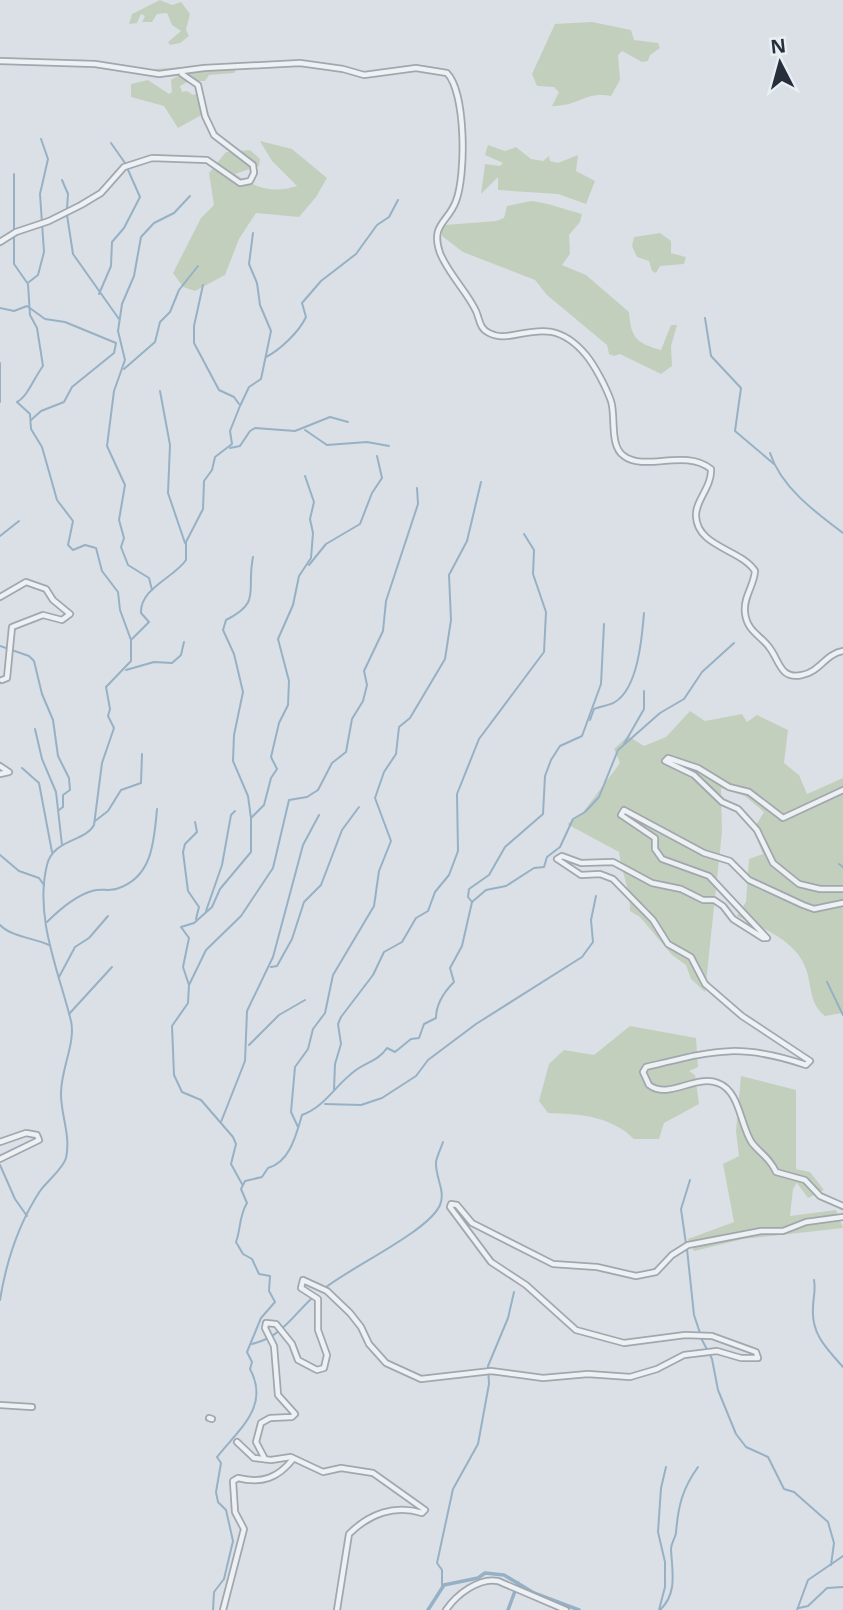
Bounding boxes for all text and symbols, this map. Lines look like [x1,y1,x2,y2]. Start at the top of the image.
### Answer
north arrow [745,28,815,98]
text: N [769,32,787,60]

